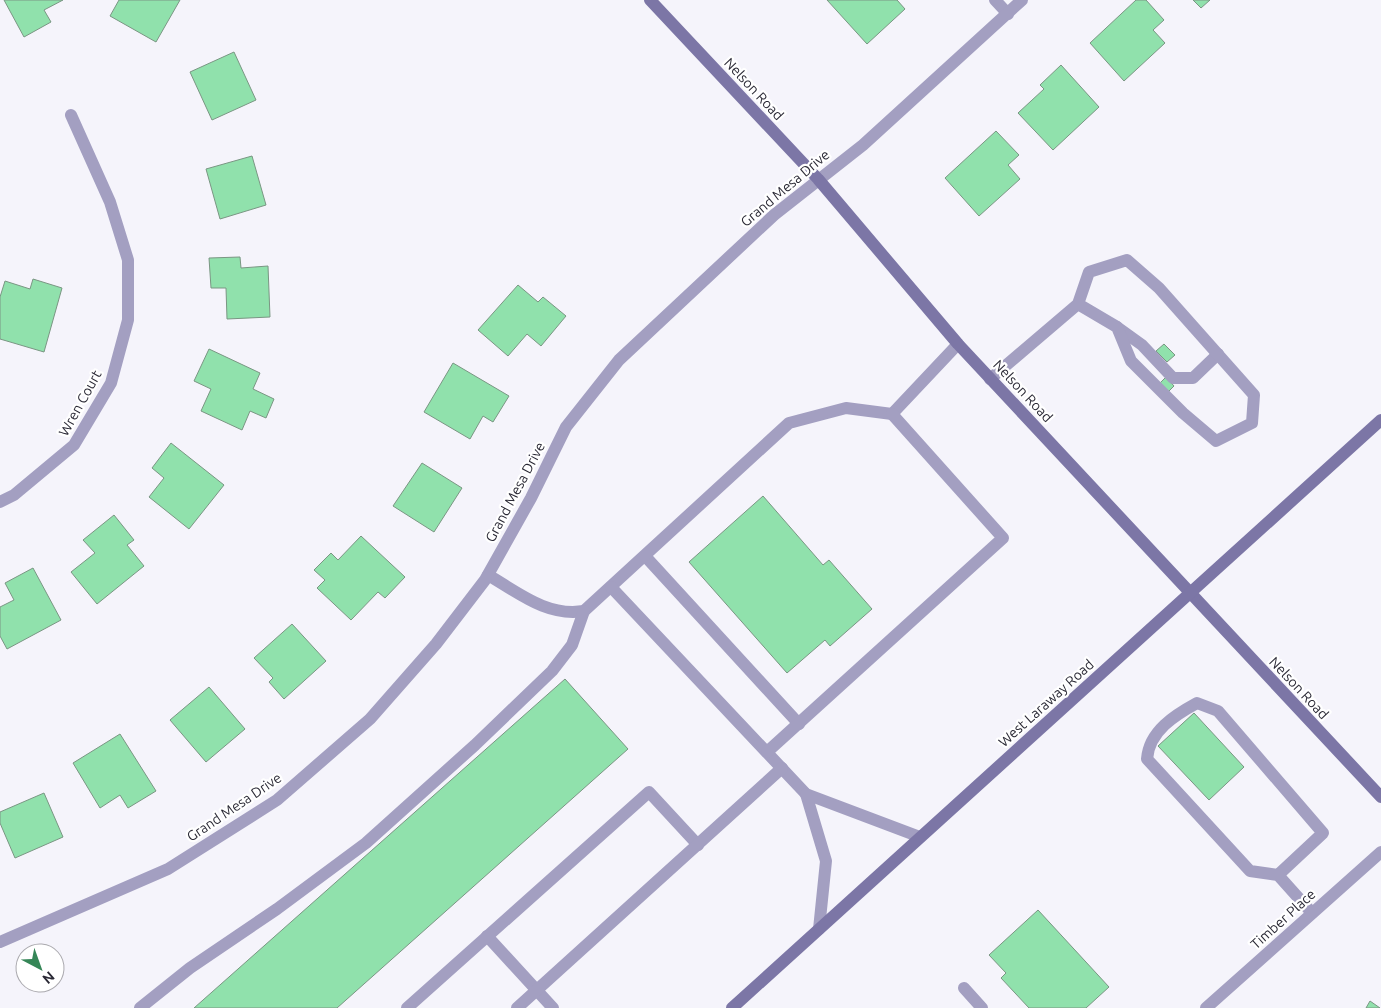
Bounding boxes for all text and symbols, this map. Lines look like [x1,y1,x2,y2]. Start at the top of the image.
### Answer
street label: Nelson Road [721,55,787,123]
street label: Grand Mesa Drive [737,146,833,230]
street label: Nelson Road [990,357,1056,425]
street label: Wren Court [55,367,105,439]
street label: Grand Mesa Drive [482,439,548,545]
street label: Nelson Road [1266,654,1332,722]
street label: West Laraway Road [995,656,1097,750]
street label: Grand Mesa Drive [184,769,284,845]
street label: Timber Place [1247,886,1319,952]
north arrow [15,943,65,993]
text: N [39,968,58,987]

